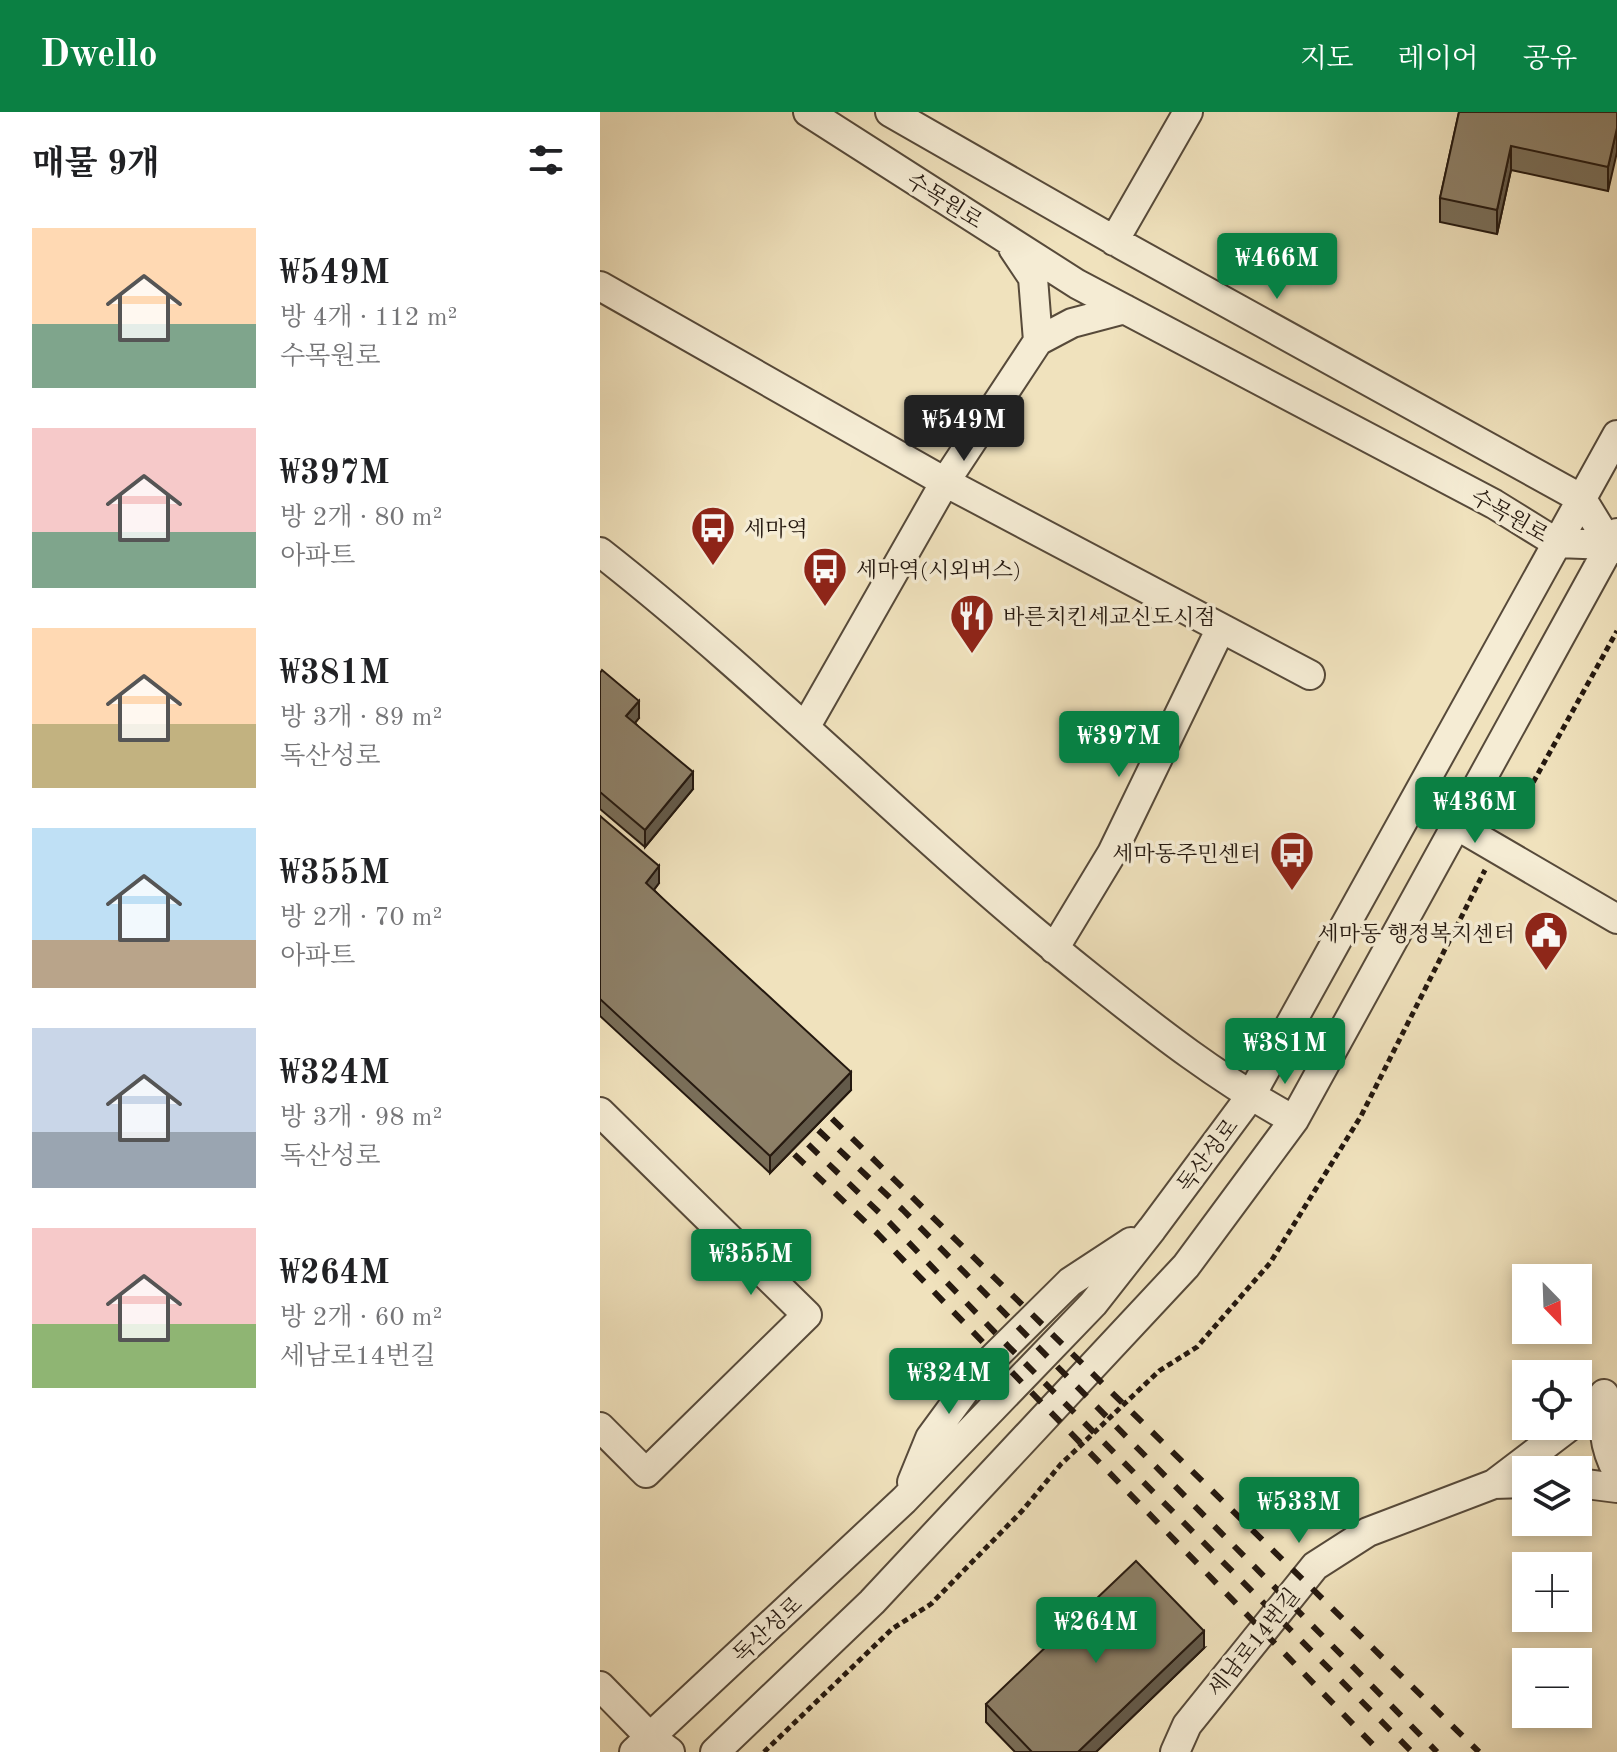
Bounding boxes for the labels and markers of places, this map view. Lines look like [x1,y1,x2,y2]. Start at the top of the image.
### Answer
pin: ₩466M [1221,233,1333,301]
pin: ₩549M [908,395,1020,463]
bus stop icon: 세마역 [689,504,737,567]
place label: 세마역 [744,518,808,541]
bus stop icon: 세마역(시외버스) [801,545,849,608]
place label: 세마역(시외버스) [856,559,1021,582]
restaurant icon: 바른치킨세교신도시점 [948,592,996,655]
place label: 바른치킨세교신도시점 [1003,606,1216,629]
pin: ₩397M [1063,711,1175,779]
pin: ₩436M [1419,777,1531,845]
bus stop icon: 세마동주민센터 [1268,829,1316,892]
place label: 세마동주민센터 [1112,843,1261,866]
public building icon: 세마동 행정복지센터 [1522,909,1570,972]
place label: 세마동 행정복지센터 [1318,922,1515,946]
pin: ₩381M [1229,1018,1341,1086]
pin: ₩355M [695,1229,807,1297]
pin: ₩324M [893,1348,1005,1416]
pin: ₩533M [1243,1477,1355,1545]
pin: ₩264M [1040,1597,1152,1665]

